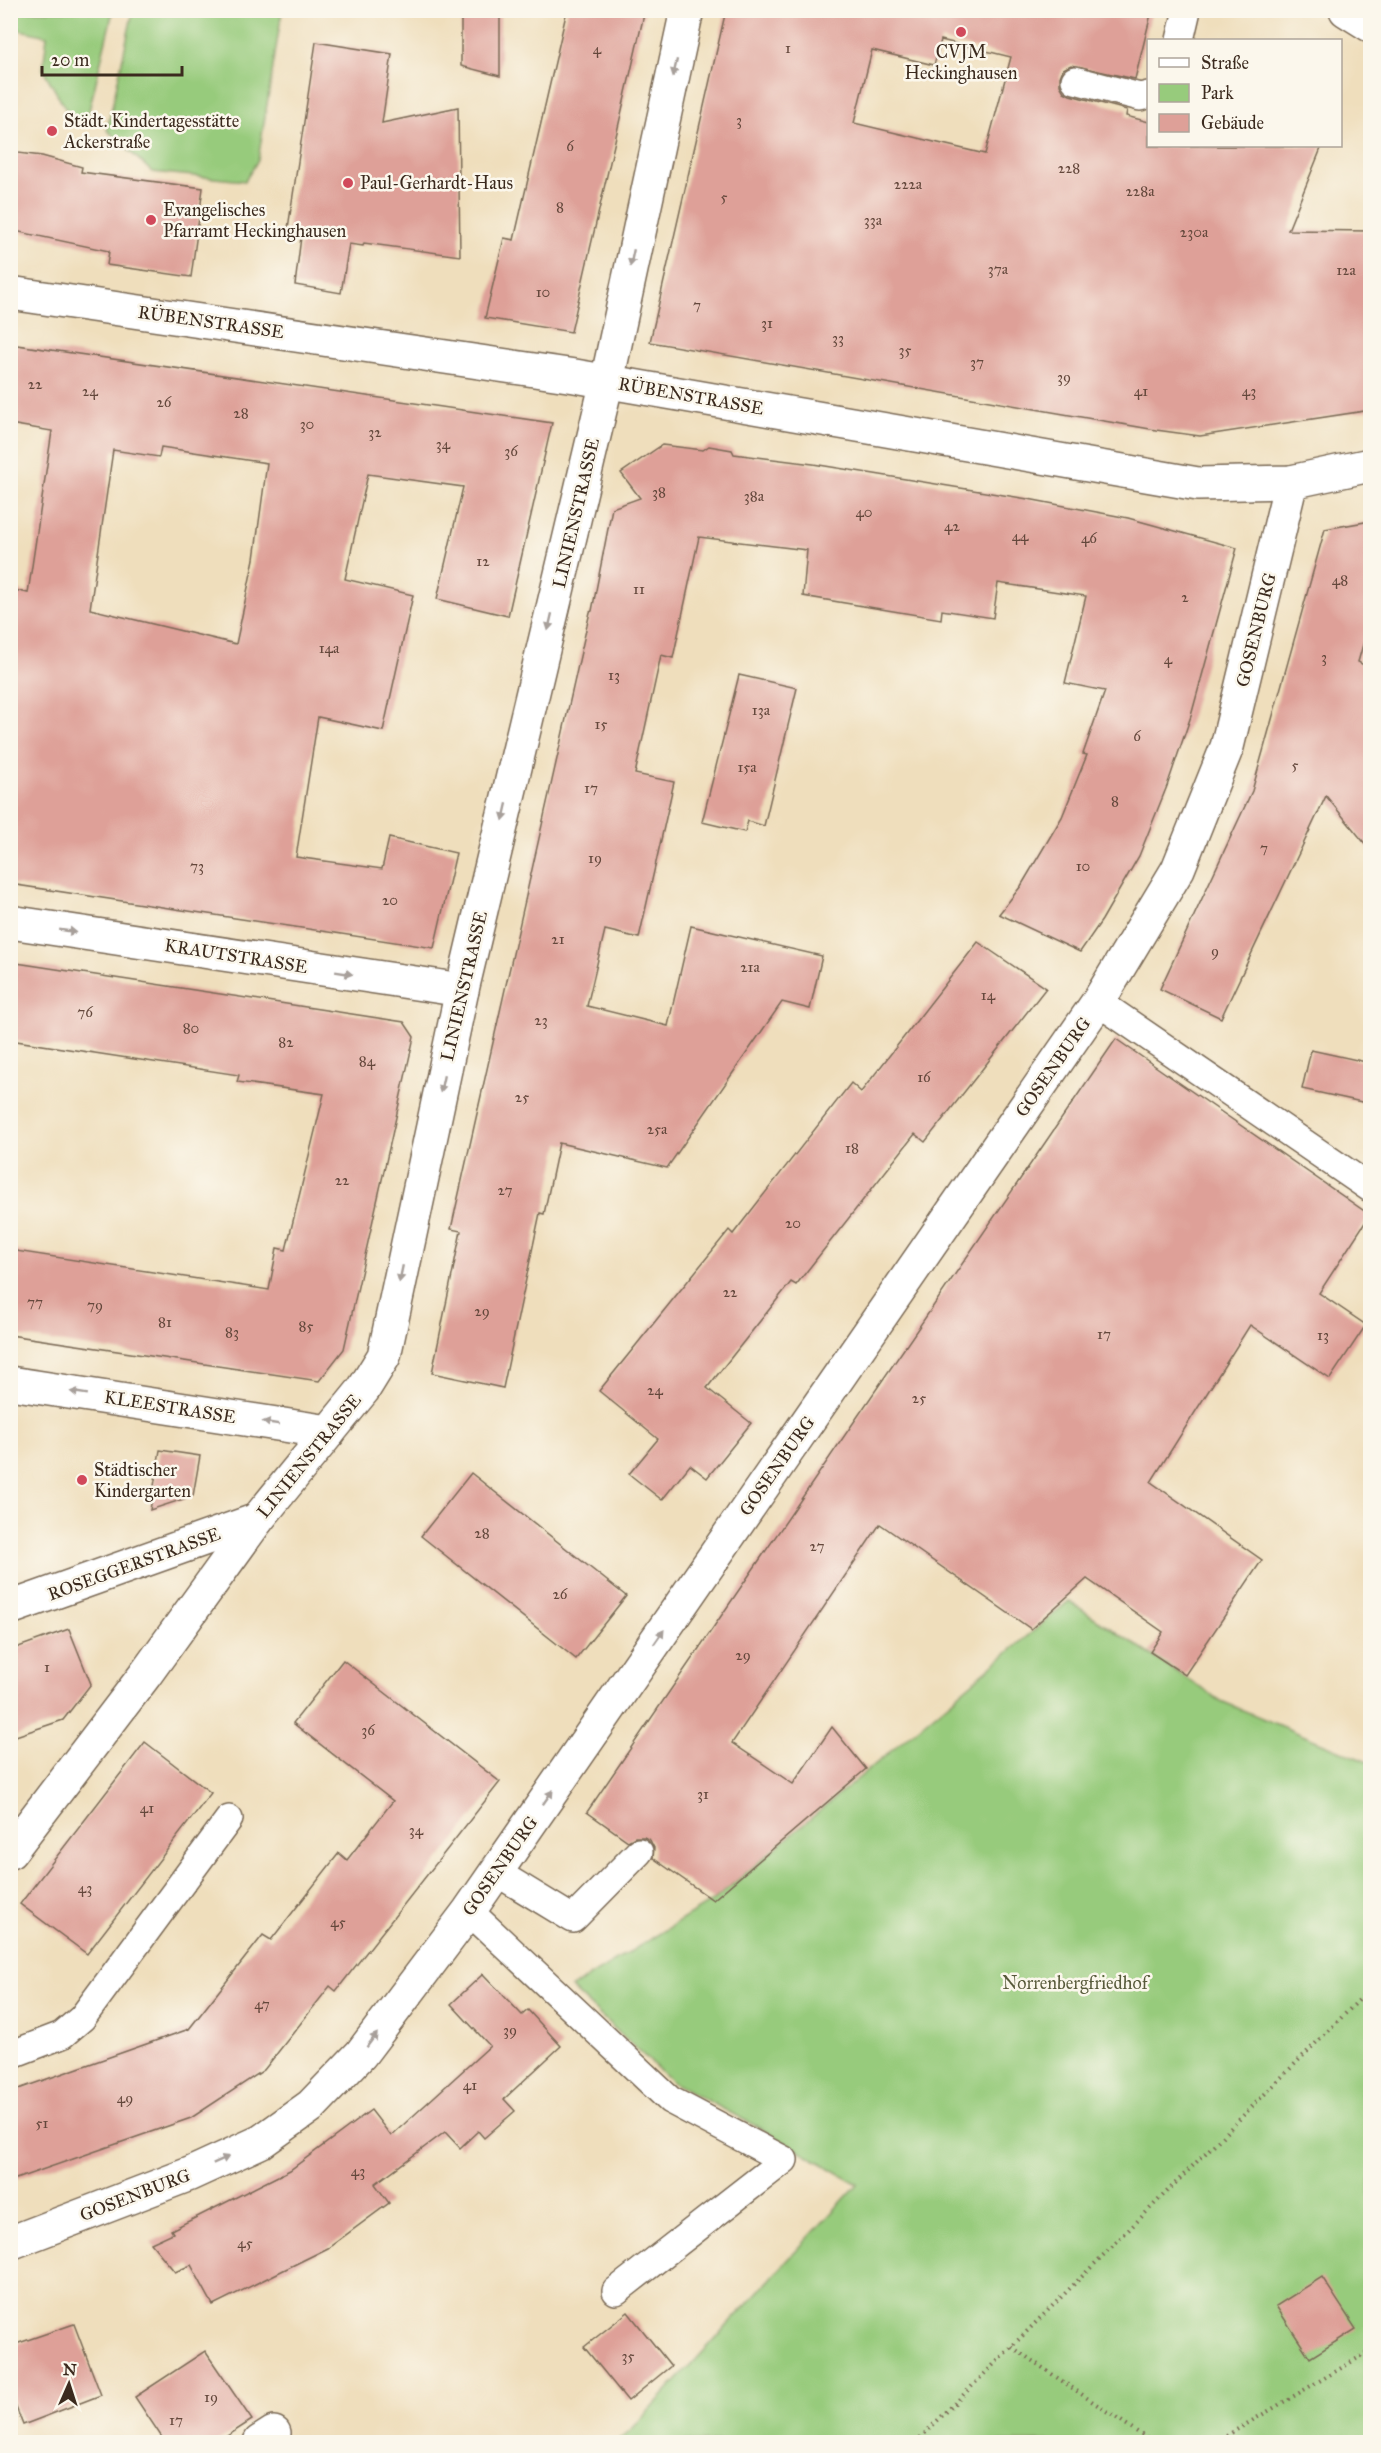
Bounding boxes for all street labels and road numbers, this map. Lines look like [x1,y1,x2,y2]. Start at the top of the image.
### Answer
street label: RÜBENSTRASSE [137,300,286,343]
street label: RÜBENSTRASSE [617,371,766,420]
street label: LINIENSTRASSE [548,436,604,590]
street label: GOSENBURG [1231,571,1281,689]
street label: LINIENSTRASSE [436,909,492,1063]
street label: KRAUTSTRASSE [163,934,309,978]
street label: GOSENBURG [1011,1013,1095,1121]
street label: KLEESTRASSE [103,1386,237,1428]
street label: LINIENSTRASSE [252,1390,366,1522]
street label: GOSENBURG [735,1412,819,1520]
street label: ROSEGGERSTRASSE [45,1522,223,1605]
street label: GOSENBURG [458,1812,542,1920]
street label: GOSENBURG [77,2164,193,2226]

